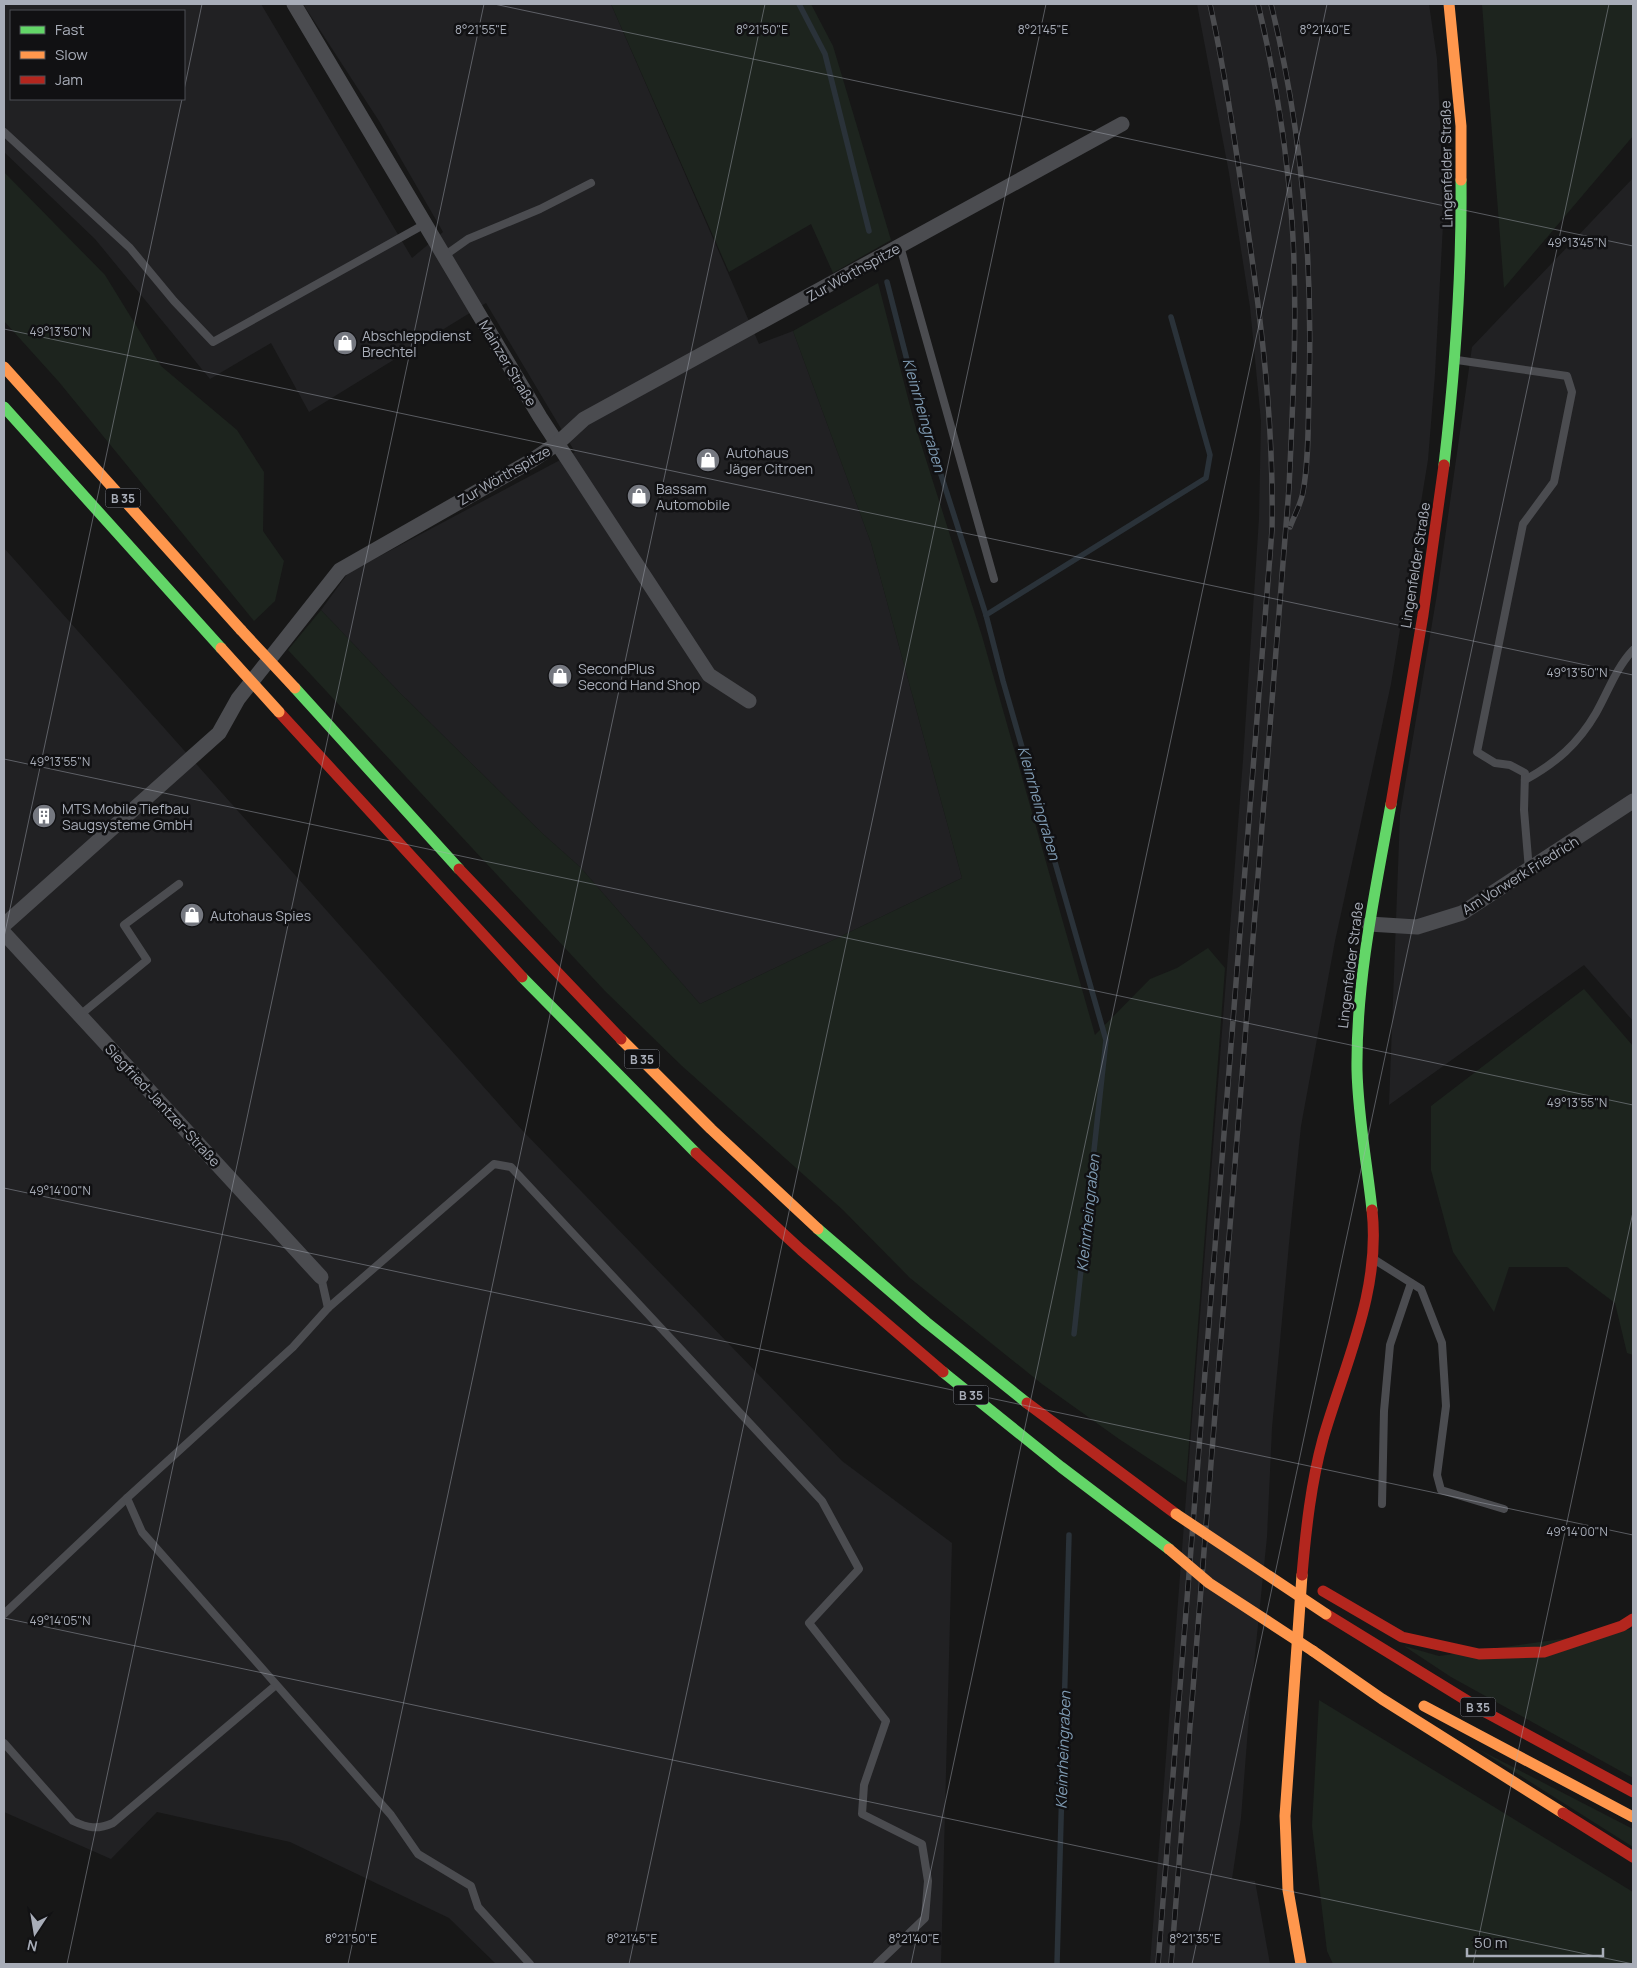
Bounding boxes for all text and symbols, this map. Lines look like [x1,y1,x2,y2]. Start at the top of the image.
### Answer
legend [10,10,185,100]
text: Fast [55,19,84,40]
text: 8°21'55"E [455,21,507,38]
text: 8°21'50"E [736,21,788,38]
text: 8°21'45"E [1018,21,1068,38]
text: 8°21'40"E [1300,21,1351,38]
text: Slow [55,44,88,65]
text: Jam [55,69,83,90]
street label: Lingenfelder Straße [1435,100,1457,228]
text: 49°13'45"N [1547,234,1607,251]
street label: Zur Wörthspitze [803,239,903,305]
street label: Mainzer Straße [475,316,541,410]
text: 49°13'50"N [30,323,90,340]
place label: Abschleppdienst Brechtel [362,326,472,361]
shop icon: Abschleppdienst Brechtel [332,330,358,356]
water label: Kleinrheingraben [898,356,951,476]
street label: Zur Wörthspitze [454,441,554,509]
place label: Autohaus Jäger Citroen [726,443,813,478]
shop icon: Autohaus Jäger Citroen [695,447,721,473]
place label: Bassam Automobile [656,479,730,514]
shop icon: Bassam Automobile [626,483,652,509]
road number: B 35 [106,488,140,508]
street label: Lingenfelder Straße [1396,501,1434,629]
place label: SecondPlus Second Hand Shop [578,659,700,694]
shop icon: SecondPlus Second Hand Shop [547,663,573,689]
text: 49°13'50"N [1547,664,1607,681]
water label: Kleinrheingraben [1013,744,1066,864]
text: 49°13'55"N [30,753,90,770]
place label: MTS Mobile Tiefbau Saugsysteme GmbH [62,799,193,834]
building icon: MTS Mobile Tiefbau Saugsysteme GmbH [31,803,57,829]
street label: Am Vorwerk Friedrich [1458,831,1582,919]
street label: Lingenfelder Straße [1333,901,1367,1029]
shop icon: Autohaus Spies [179,902,205,928]
place label: Autohaus Spies [210,906,311,925]
street label: Siegfried-Jantzer-Straße [101,1040,225,1170]
road number: B 35 [624,1050,660,1068]
text: 49°13'55"N [1547,1094,1607,1111]
water label: Kleinrheingraben [1071,1152,1105,1273]
text: 49°14'00"N [29,1182,91,1199]
road number: B 35 [954,1386,988,1404]
text: 49°14'00"N [1546,1523,1608,1540]
text: 49°14'05"N [30,1612,90,1629]
water label: Kleinrheingraben [1050,1690,1076,1809]
road number: B 35 [1460,1698,1496,1716]
north arrow [10,1908,60,1958]
scale bar [1467,1926,1603,1958]
text: 8°21'50"E [325,1930,377,1947]
text: 8°21'45"E [607,1930,657,1947]
text: 8°21'40"E [889,1930,940,1947]
text: 8°21'35"E [1169,1930,1221,1947]
text: 50 m [1474,1932,1508,1953]
text: N [25,1936,39,1957]

